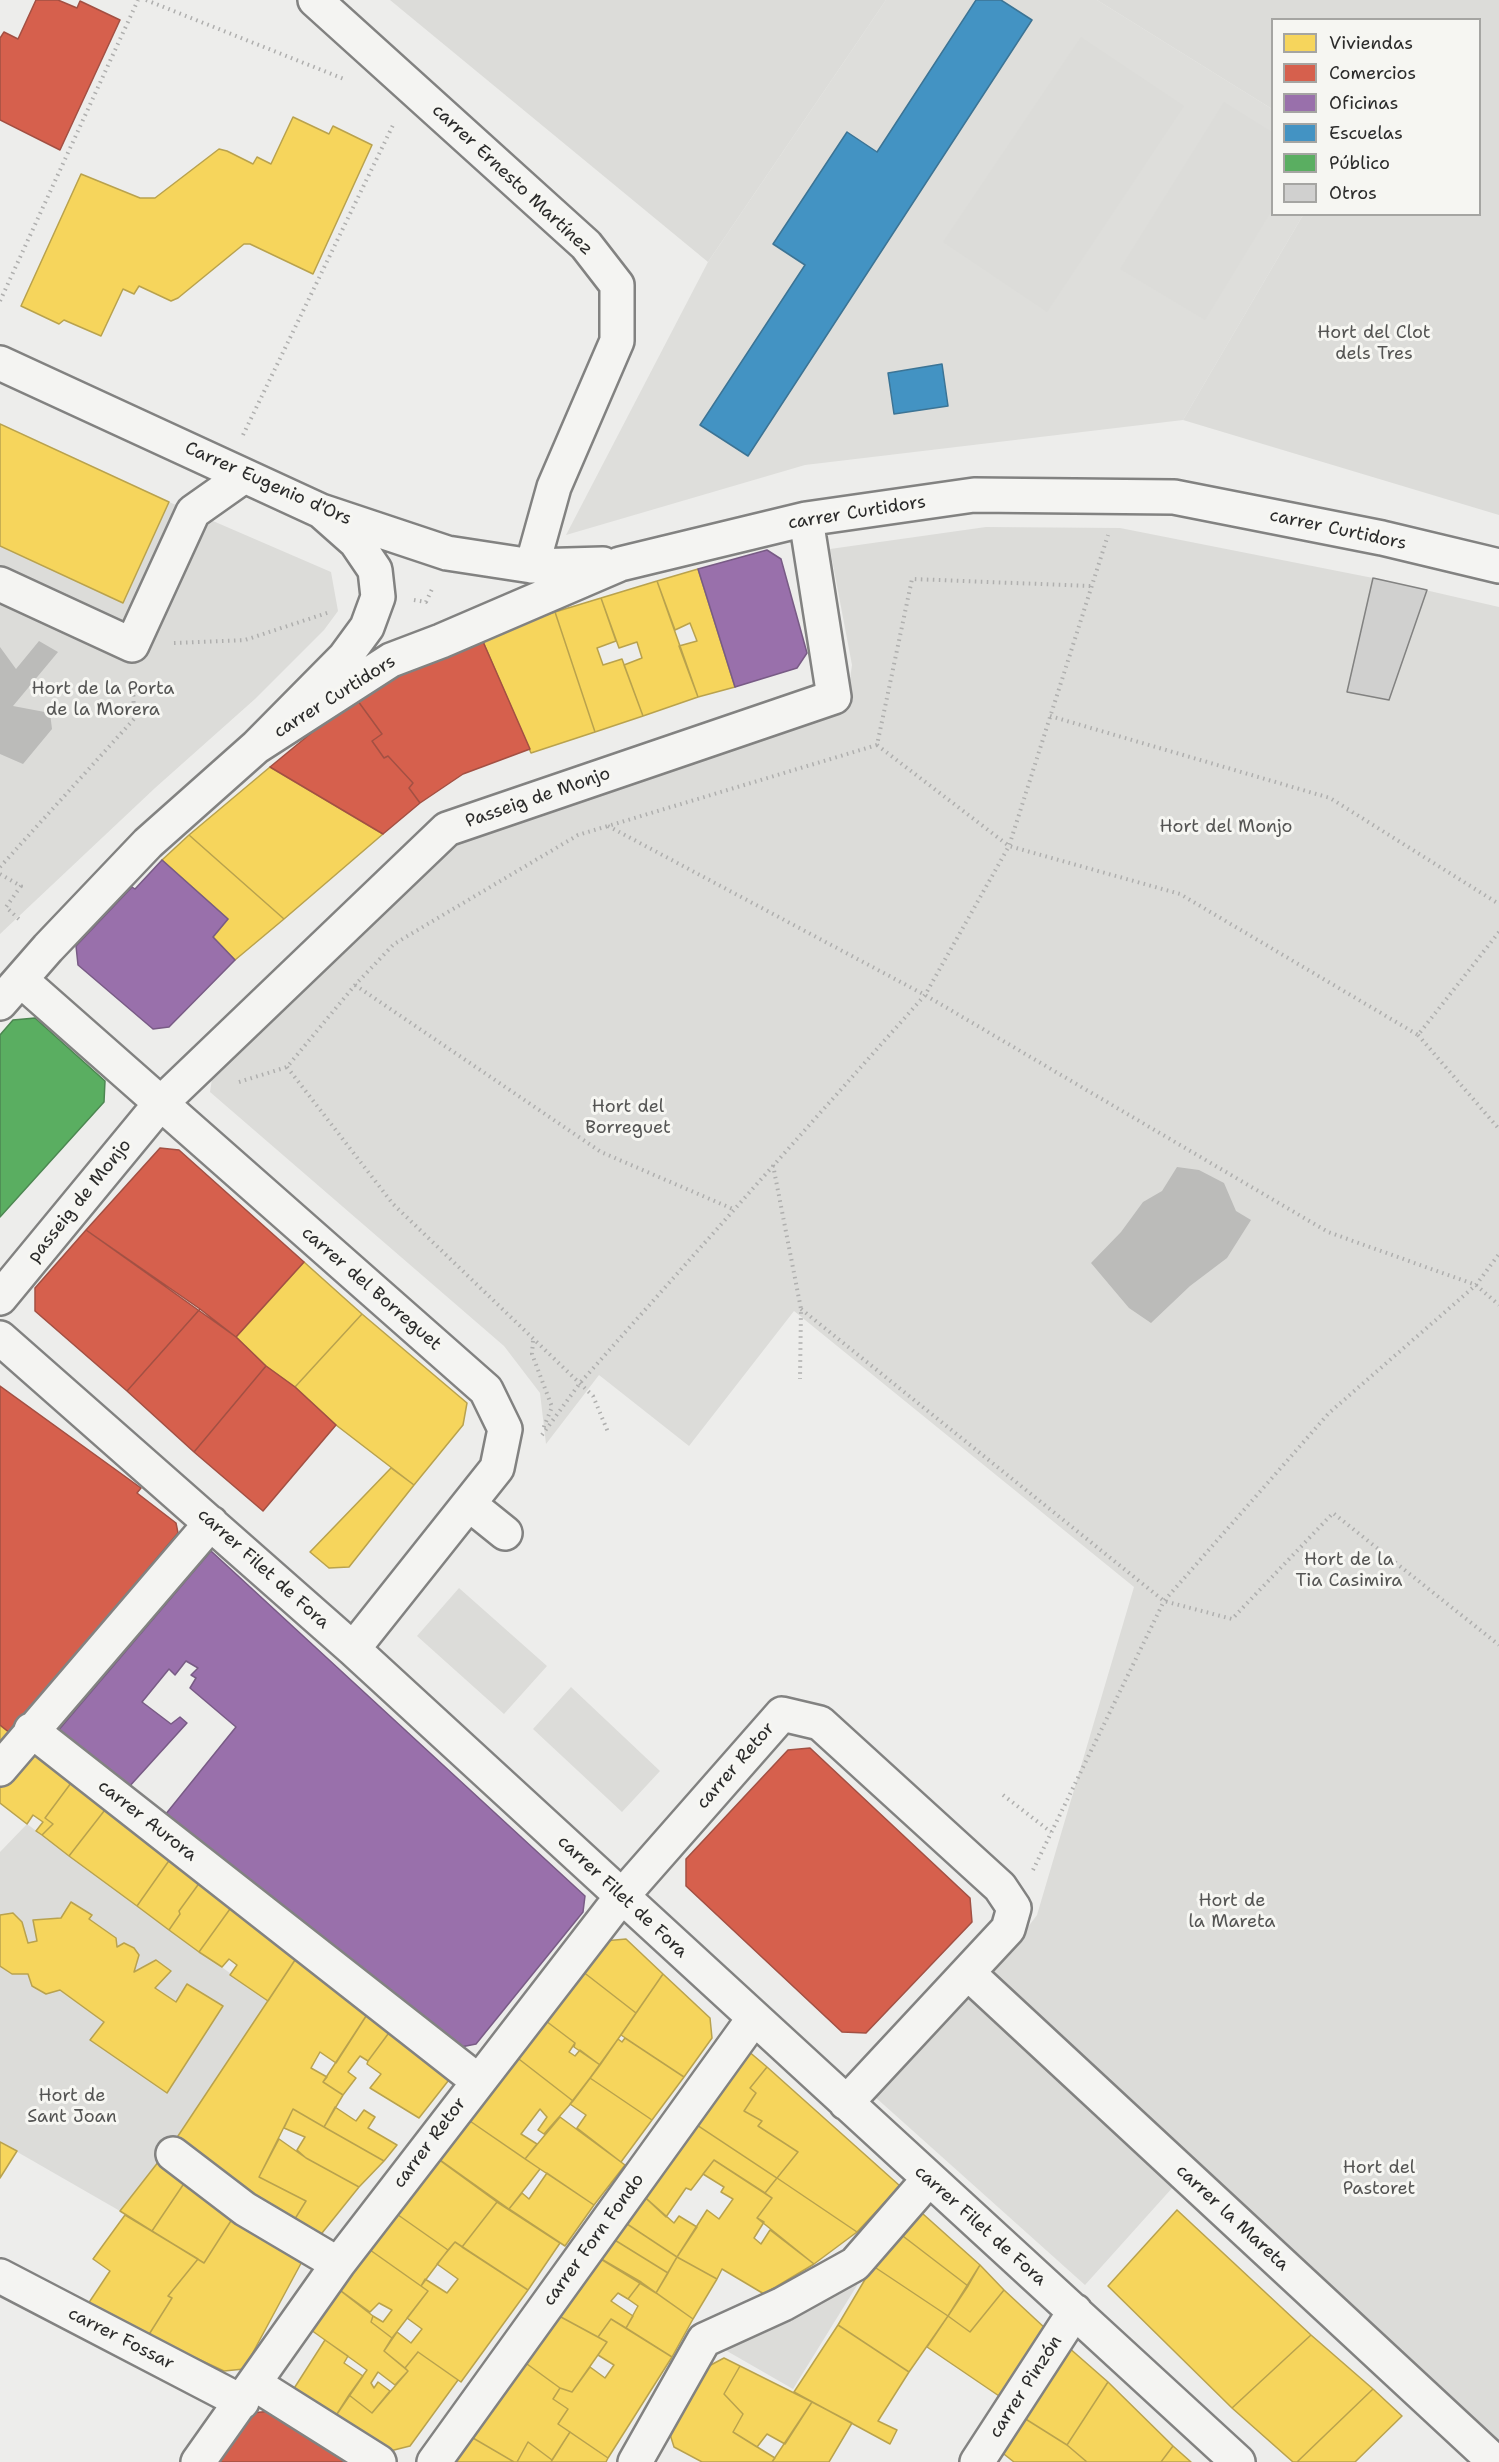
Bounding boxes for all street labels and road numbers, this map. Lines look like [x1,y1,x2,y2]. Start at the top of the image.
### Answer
street label: carrer Ernesto Martínez [427,100,597,260]
street label: Carrer Eugenio d'Ors [181,437,355,531]
street label: carrer Curtidors [786,491,928,535]
street label: carrer Curtidors [1268,505,1408,555]
street label: carrer Curtidors [270,651,400,743]
street label: Passeig de Monjo [463,763,613,833]
street label: passeig de Monjo [24,1135,136,1267]
street label: carrer del Borreguet [297,1222,445,1356]
street label: carrer Filet de Fora [193,1504,333,1634]
street label: carrer Retor [692,1718,780,1814]
street label: carrer Aurora [93,1776,201,1866]
street label: carrer Filet de Fora [552,1831,692,1963]
street label: carrer Retor [389,2093,471,2193]
street label: carrer la Mareta [1171,2160,1293,2276]
street label: carrer Filet de Fora [910,2161,1050,2291]
street label: carrer Forn Fondo [539,2170,649,2310]
street label: carrer Fossar [64,2303,178,2375]
street label: carrer Pinzón [985,2332,1067,2442]

